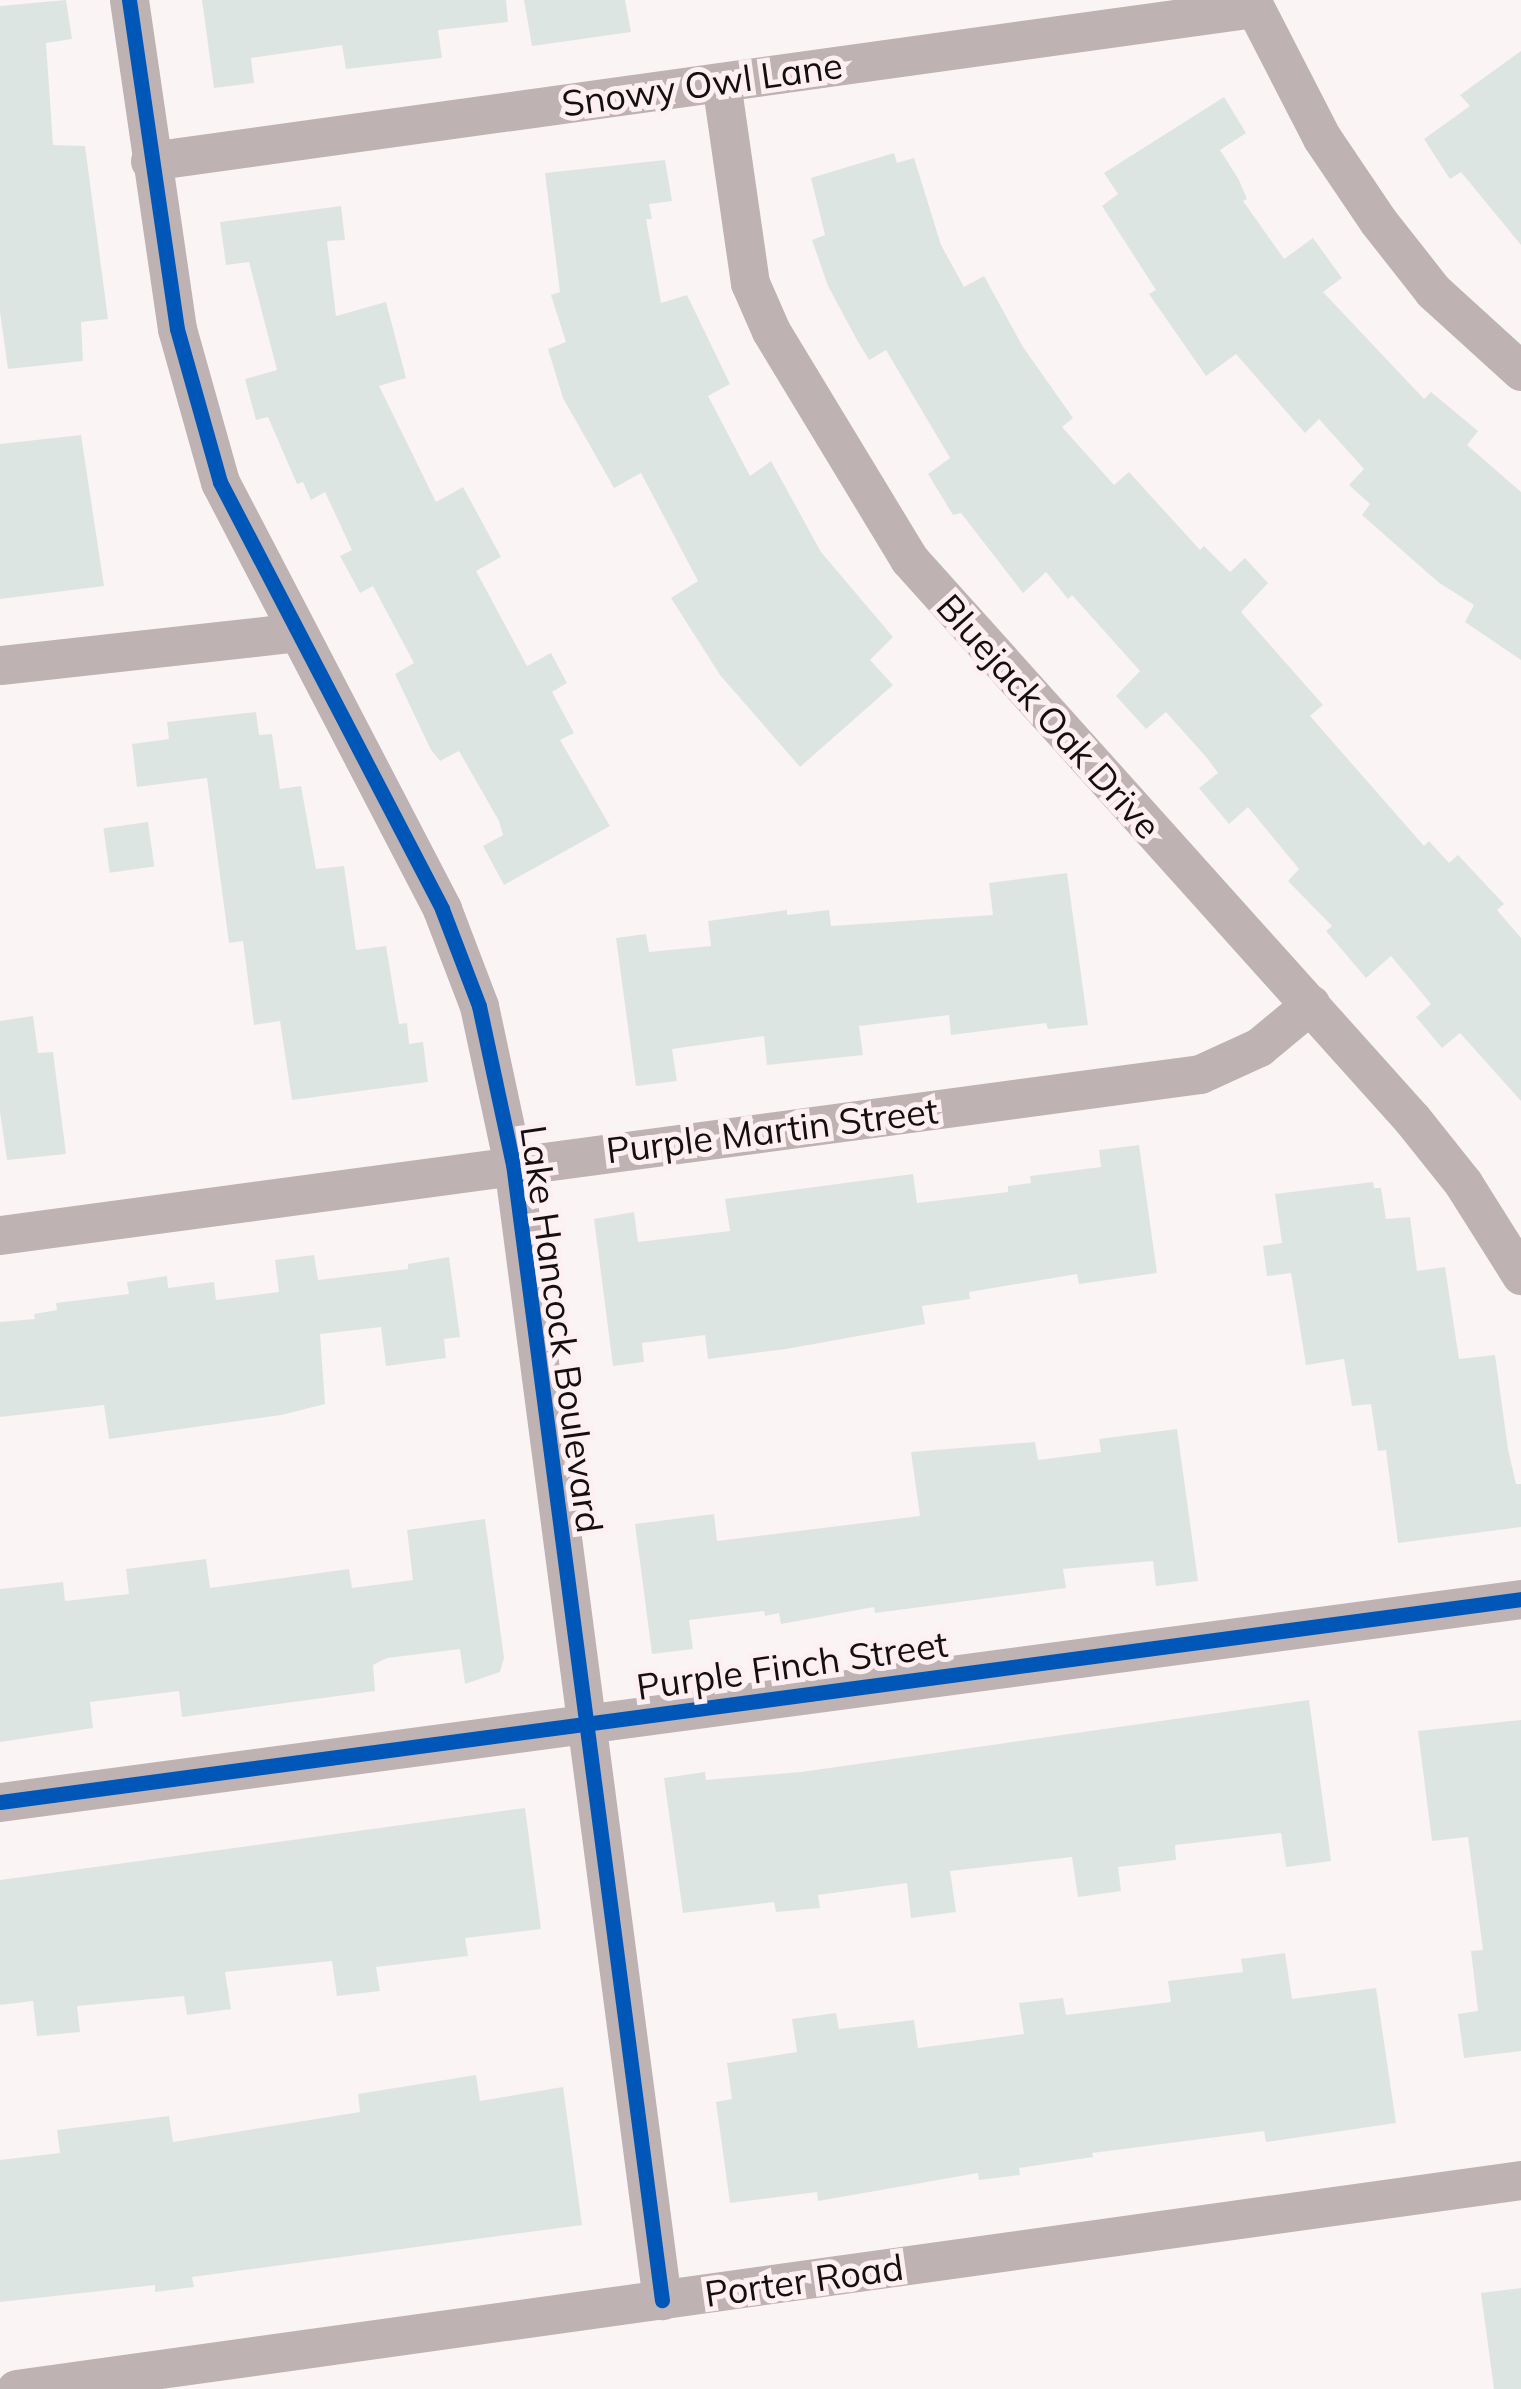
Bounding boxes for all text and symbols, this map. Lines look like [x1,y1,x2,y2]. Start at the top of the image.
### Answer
street label: Snowy Owl Lane [559,43,845,125]
street label: Bluejack Oak Drive [928,585,1170,847]
street label: Purple Martin Street [604,1088,940,1172]
street label: Lake Hancock Boulevard [512,1123,612,1535]
street label: Purple Finch Street [634,1622,950,1708]
street label: Porter Road [702,2245,906,2315]

